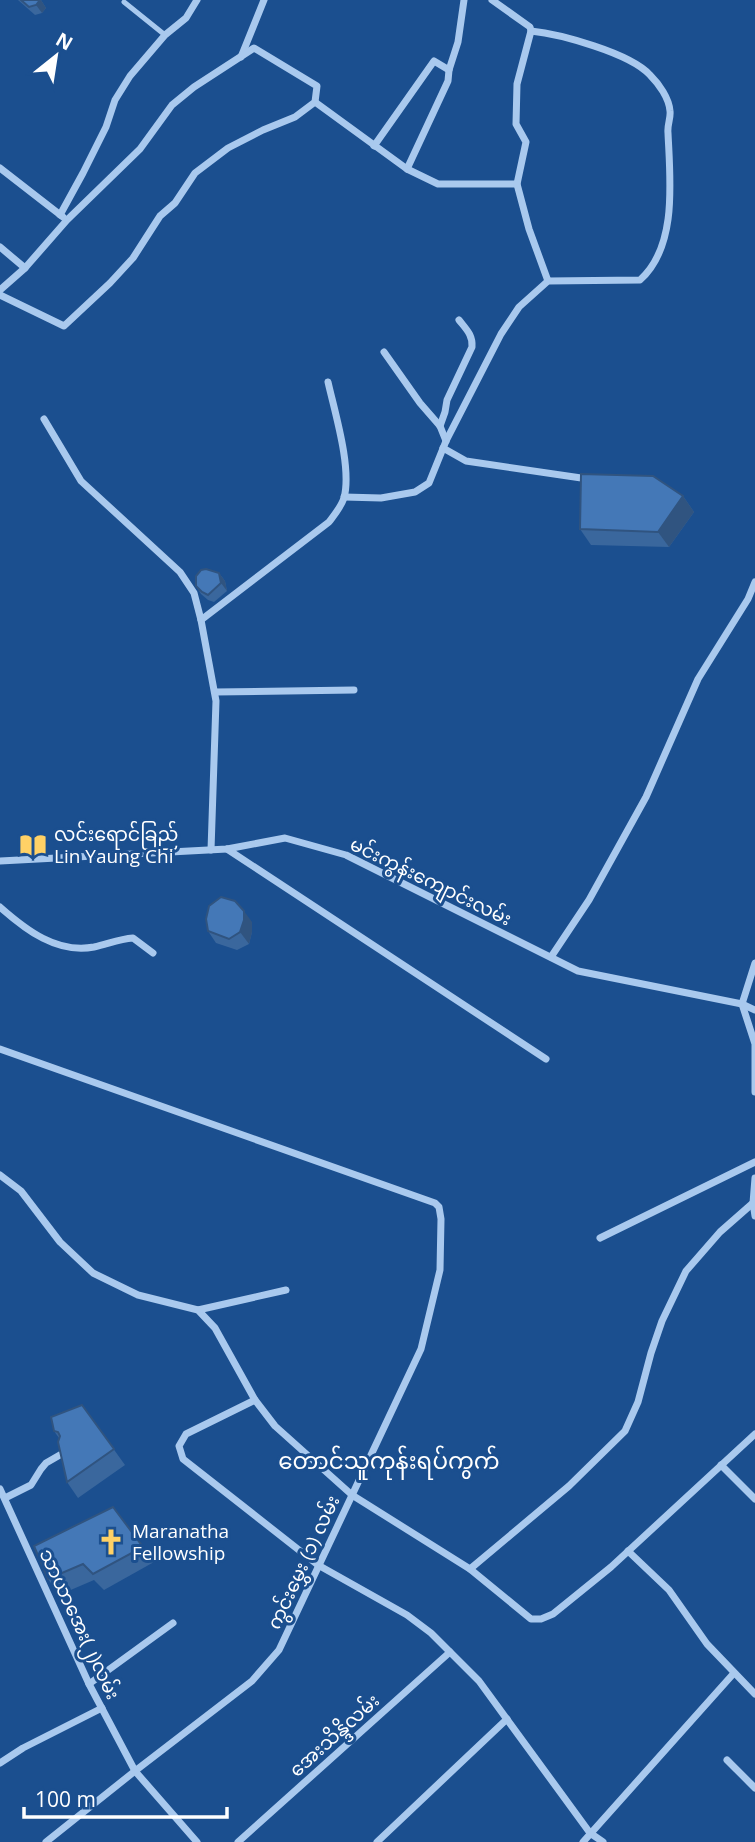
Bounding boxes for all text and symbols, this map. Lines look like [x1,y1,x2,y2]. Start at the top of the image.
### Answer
north arrow [21,21,91,91]
text: N [51,26,78,56]
place label: လင်းရောင်ခြည် Lin Yaung Chi [54,820,178,869]
library icon: လင်းရောင်ခြည် Lin Yaung Chi [18,830,48,860]
street label: မင်းကွန်းကျောင်းလမ်း [344,830,517,934]
district label: တောင်သူကုန်းရပ်ကွက် [278,1444,500,1480]
street label: ကွင်းမွှေး (၁) လမ်း [260,1490,348,1635]
place label: Maranatha Fellowship [132,1518,229,1566]
church icon: Maranatha Fellowship [96,1527,126,1557]
street label: သာယာအေး(၂)လမ်း [31,1544,127,1705]
street label: အေးသိန္ဒိလမ်း [283,1687,387,1785]
scale bar [24,1776,228,1820]
text: 100 m [35,1785,96,1813]

